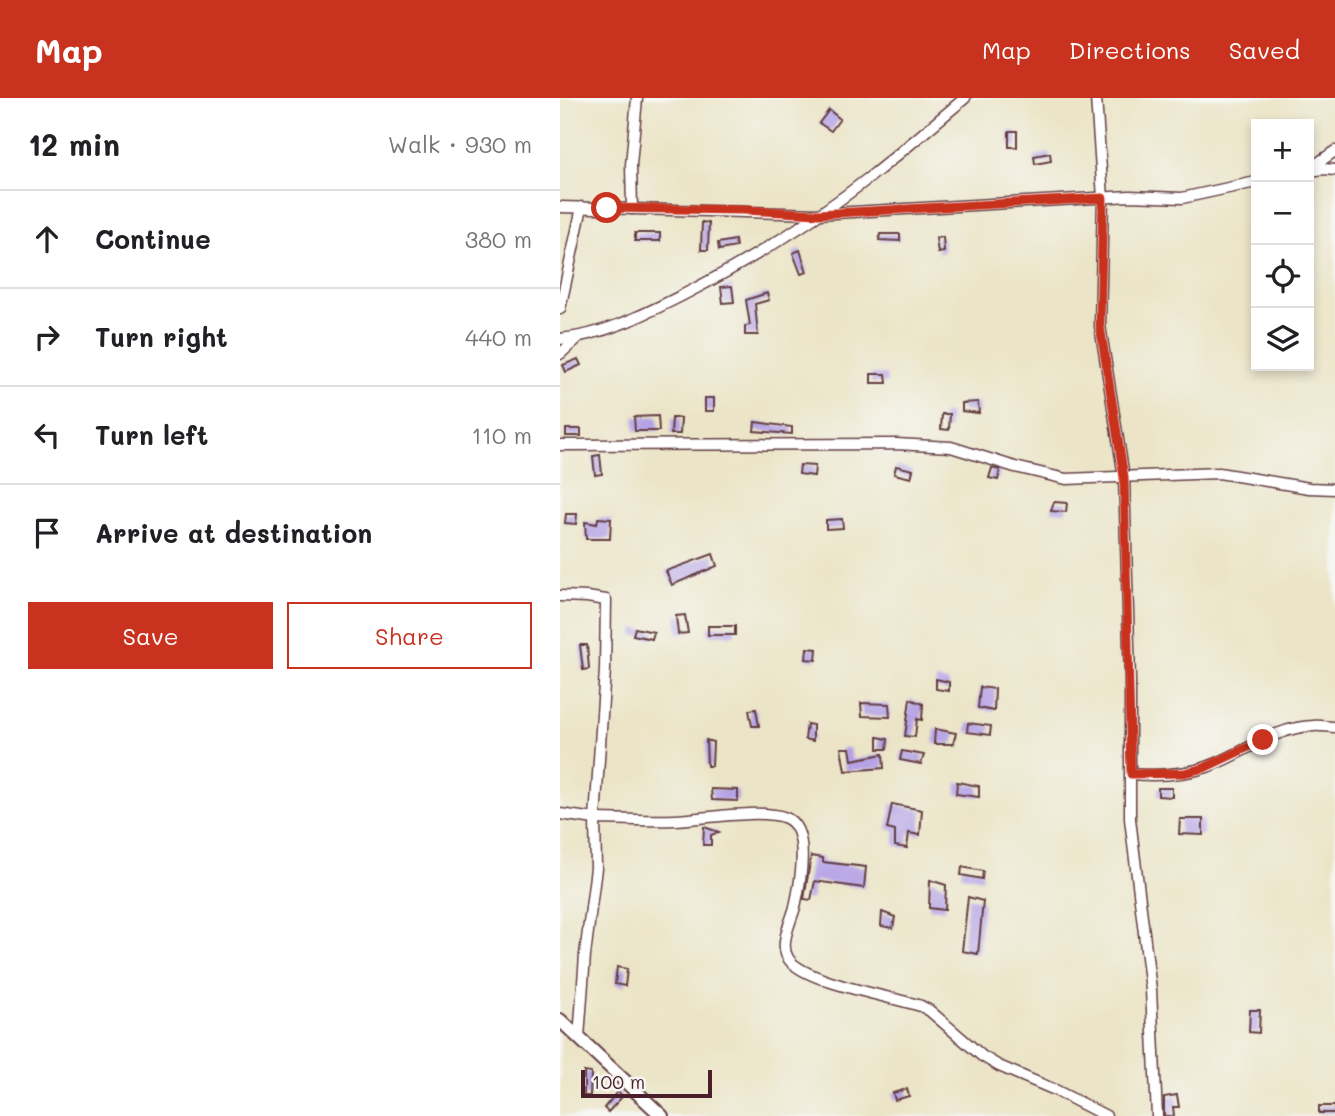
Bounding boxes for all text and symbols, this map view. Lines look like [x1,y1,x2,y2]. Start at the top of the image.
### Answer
text: Map [35,28,103,71]
text: Map [982,34,1031,65]
text: Directions [1069,34,1191,65]
text: Saved [1229,34,1300,65]
map controls [1251,119,1314,371]
button: + [1251,119,1314,182]
text: 12 min [28,124,120,164]
text: Walk · 930 m [388,129,532,159]
button: − [1251,182,1314,245]
route start [591,192,622,223]
icon: ahead [28,220,66,258]
text: Continue [95,222,211,256]
text: 380 m [465,224,532,254]
button: locate [1251,245,1314,308]
button: layers [1251,308,1314,371]
icon: right [28,318,66,356]
text: Turn right [95,320,228,354]
text: 440 m [465,322,532,352]
icon: left [28,416,66,454]
text: Turn left [95,418,208,452]
text: 110 m [472,420,532,450]
icon: arrive [28,514,66,552]
text: Arrive at destination [95,516,372,550]
button: Save [28,602,273,669]
button: Share [287,602,532,669]
route end [1247,724,1278,755]
scale bar [581,1067,712,1099]
text: 100 m [592,1069,645,1094]

